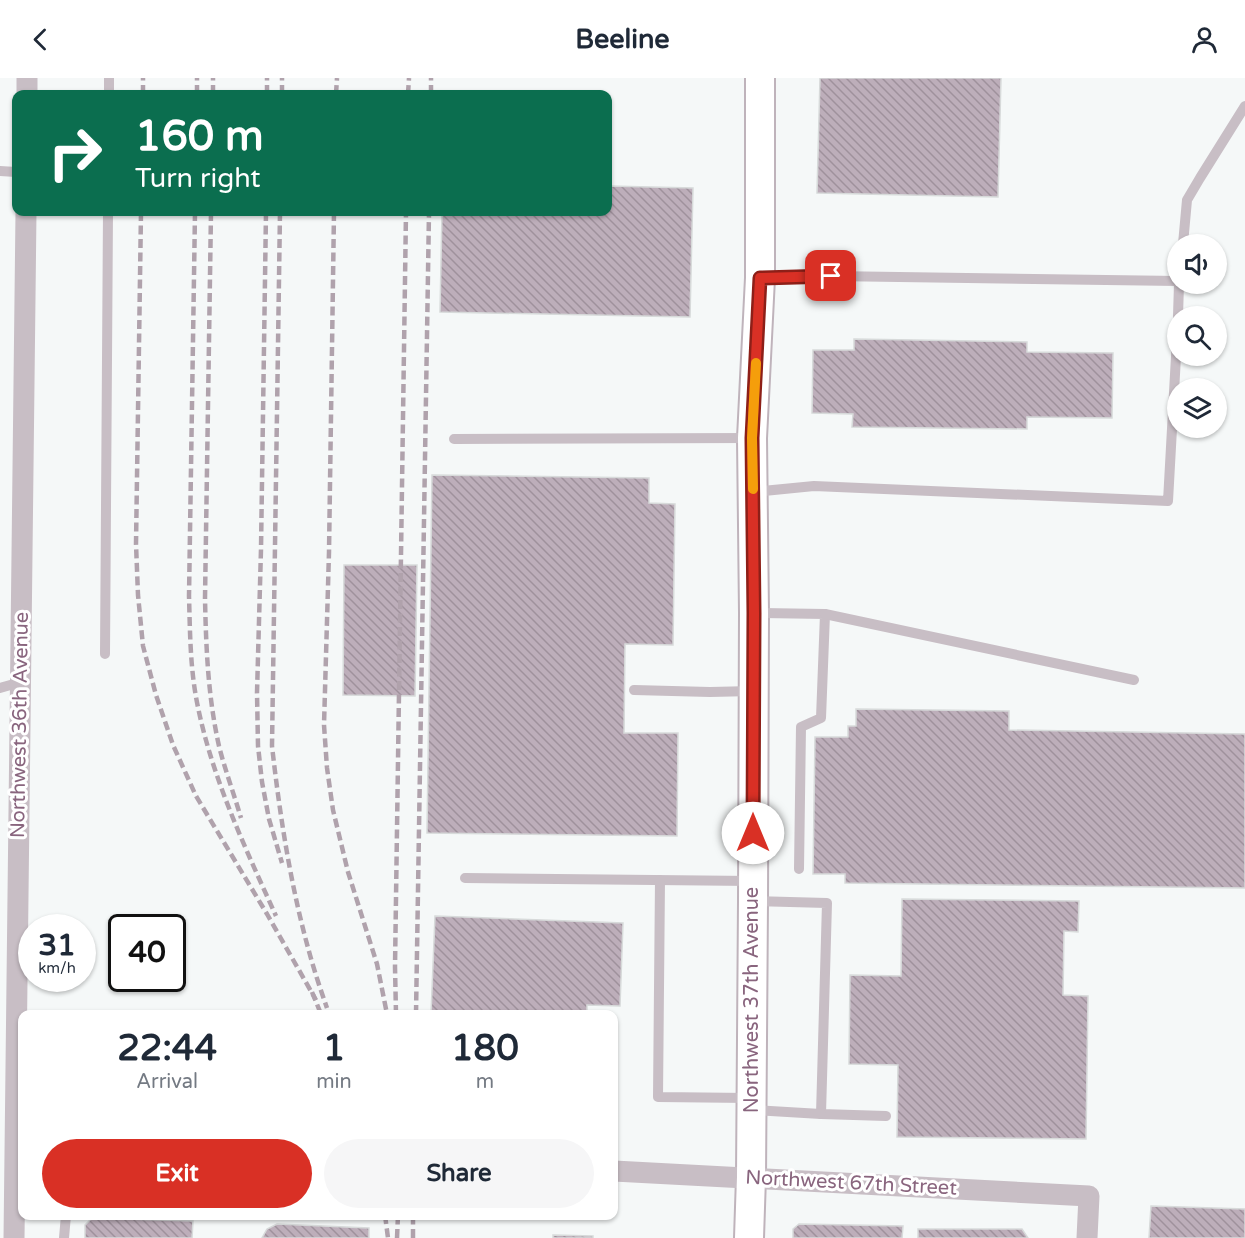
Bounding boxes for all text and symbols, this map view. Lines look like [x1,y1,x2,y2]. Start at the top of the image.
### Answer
icon: back [24,23,57,56]
text: Beeline [575,23,670,56]
icon: person [1188,23,1221,56]
text: 160 m [135,111,264,162]
icon: right [36,114,114,192]
text: Turn right [135,162,261,195]
map controls [1167,234,1227,438]
button: sound [1167,234,1227,294]
pin [805,250,856,301]
icon: arrive [814,259,847,292]
button: search [1167,306,1227,366]
button: layers [1167,378,1227,438]
street label: Northwest 36th Avenue [6,612,34,838]
position arrow [721,801,785,865]
street label: Northwest 37th Avenue [740,887,764,1113]
speed limit sign: 40 [108,914,186,992]
text: 31 [38,927,76,964]
text: km/h [38,959,76,977]
text: 22:44 [117,1027,217,1070]
text: 1 [323,1027,345,1070]
text: 180 [451,1027,519,1070]
text: Arrival [136,1070,198,1094]
text: min [316,1070,352,1094]
text: m [476,1070,494,1094]
button: Exit [42,1139,312,1208]
button: Share [324,1139,594,1208]
street label: Northwest 67th Street [745,1165,958,1201]

